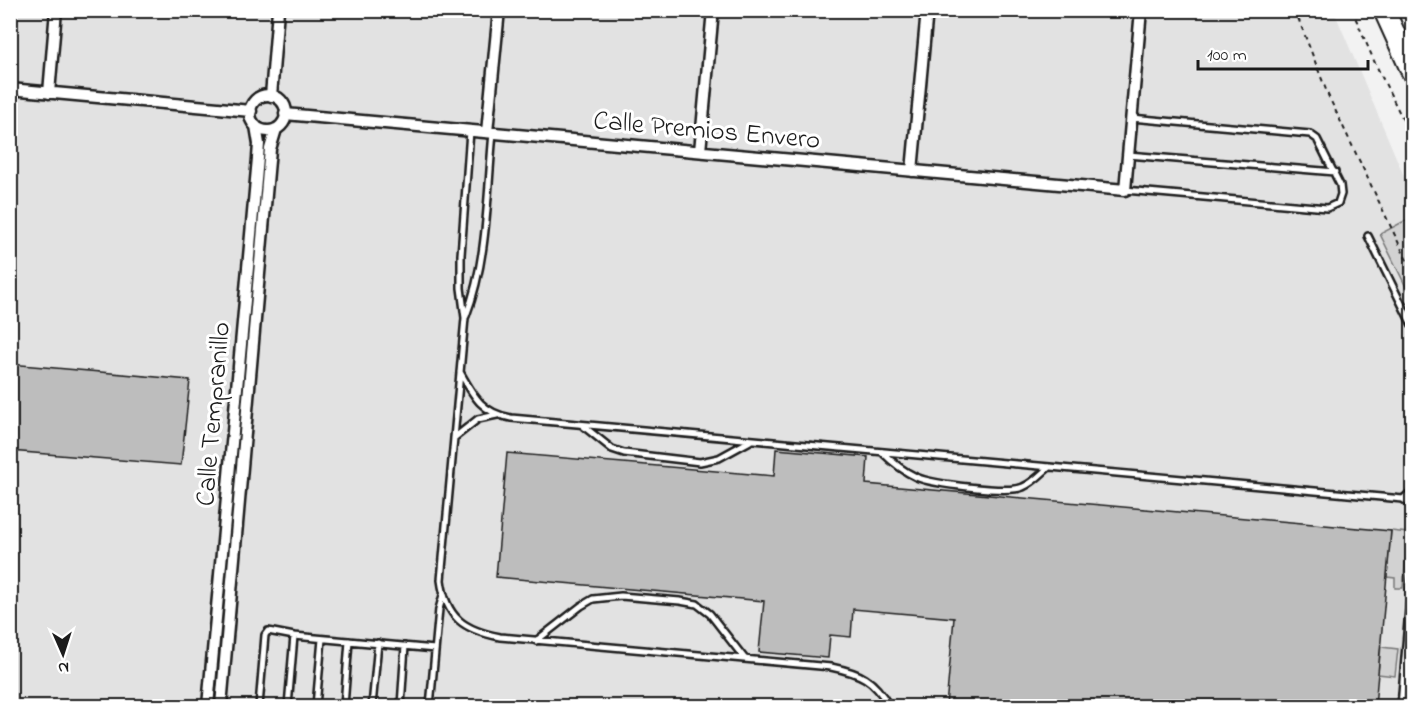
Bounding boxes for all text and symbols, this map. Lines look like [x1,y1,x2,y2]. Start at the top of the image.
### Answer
scale bar [1198,33,1368,71]
text: 100 m [1207,43,1247,69]
street label: Calle Premios Envero [592,102,822,161]
street label: Calle Tempranillo [187,320,242,508]
north arrow [33,624,93,684]
text: N [57,655,70,679]

